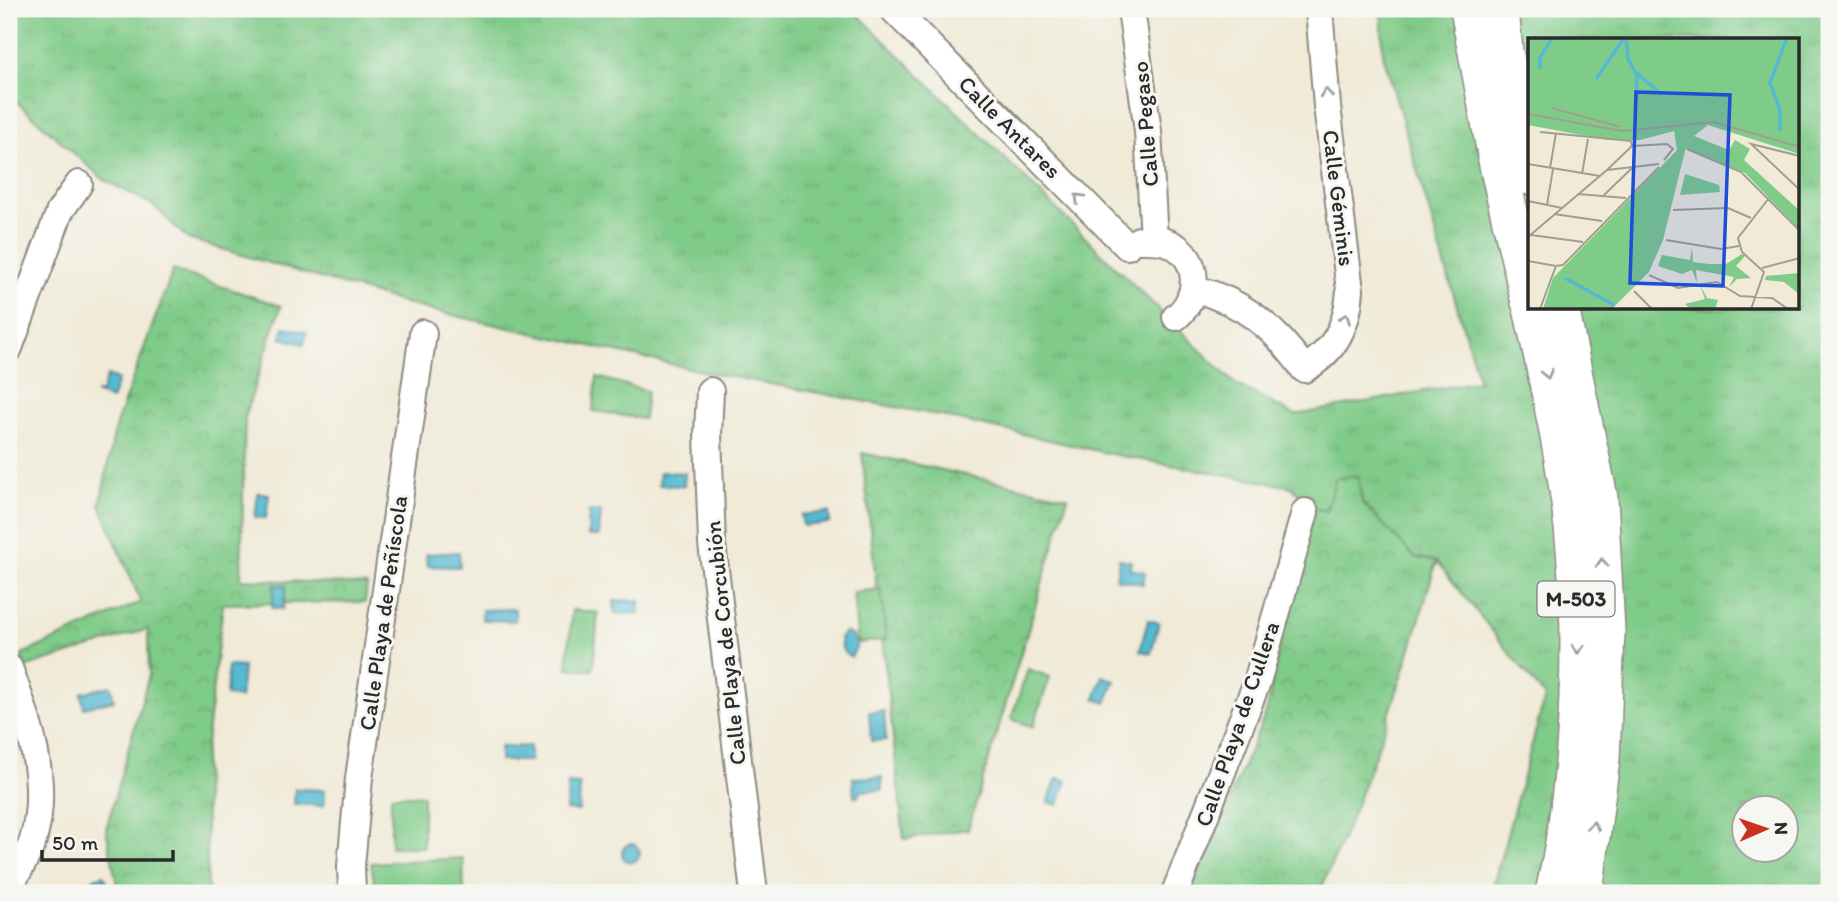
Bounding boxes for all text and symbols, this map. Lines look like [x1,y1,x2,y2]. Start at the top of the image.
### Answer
inset map [1528,38,1800,310]
street label: Calle Pegaso [1126,60,1164,188]
street label: Calle Antares [953,70,1067,184]
one-way arrow [1319,87,1334,98]
street label: Calle Géminis [1317,128,1361,268]
one-way arrow [1074,193,1087,206]
one-way arrow [1337,312,1351,325]
one-way arrow [1539,368,1553,380]
street label: Calle Playa de Peñíscola [353,494,413,732]
street label: Calle Playa de Corcubión [698,519,752,767]
one-way arrow [1595,557,1610,568]
road number: M-503 [1538,582,1614,616]
street label: Calle Playa de Cullera [1189,618,1285,830]
one-way arrow [1570,643,1585,654]
north arrow [1730,794,1800,864]
scale bar [42,818,173,862]
one-way arrow [1585,820,1600,832]
text: N [1770,822,1793,835]
text: 50 m [52,830,99,855]

